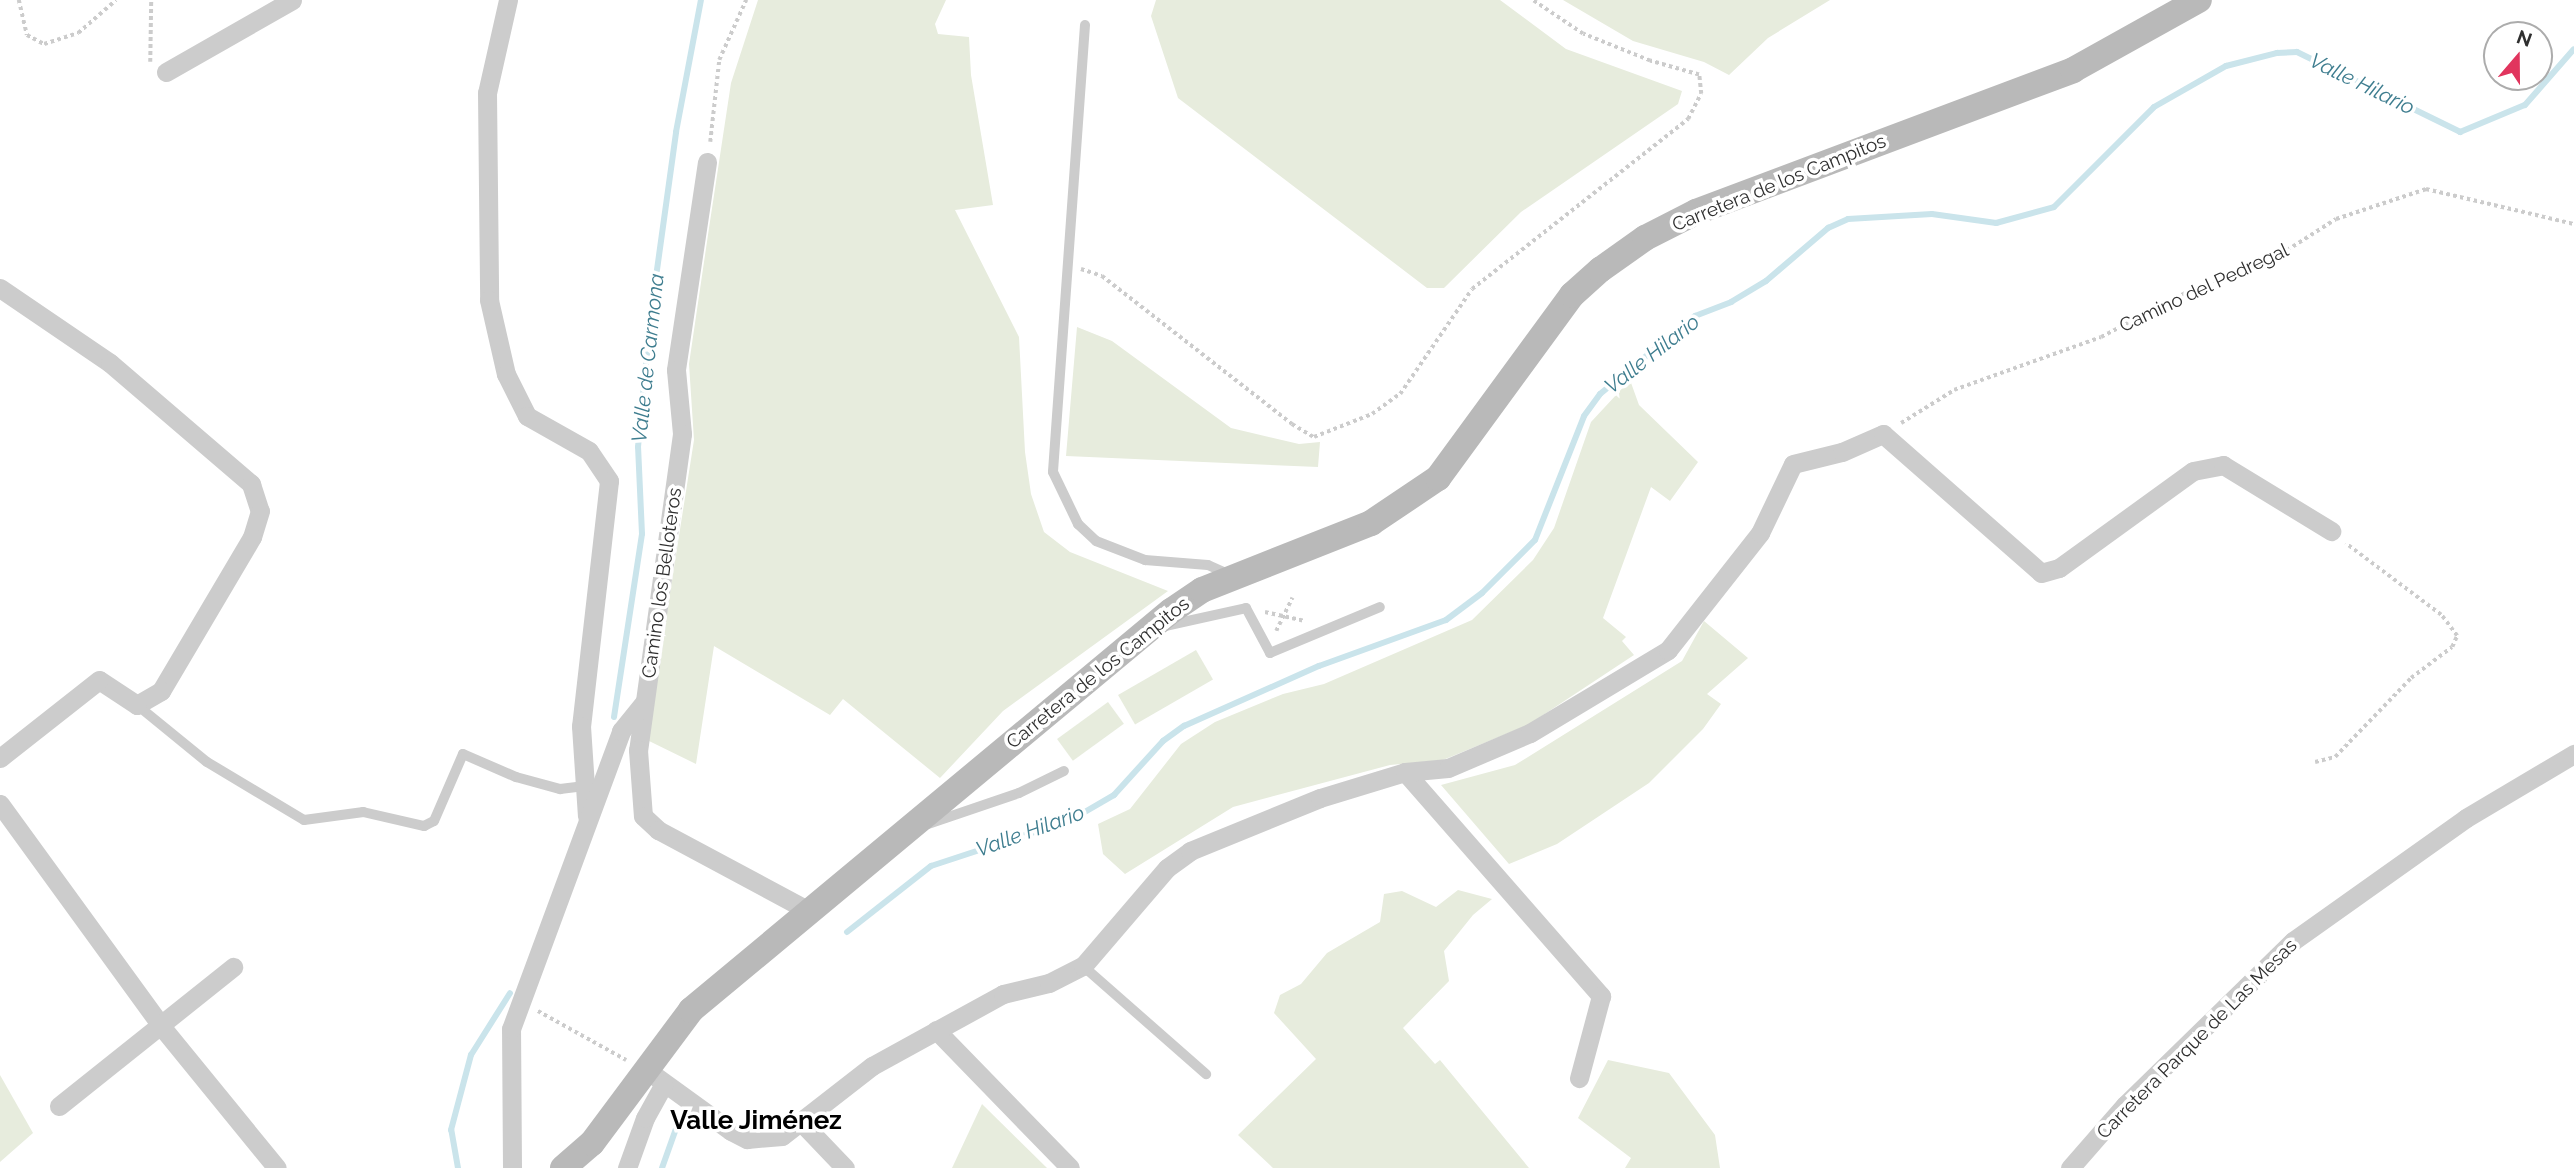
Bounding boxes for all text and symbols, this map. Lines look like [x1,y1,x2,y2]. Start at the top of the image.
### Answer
north arrow [2483,21,2553,91]
text: N [2514,25,2535,51]
water label: Valle Hilario [2305,48,2419,120]
street label: Carretera de los Campitos [1669,130,1889,236]
street label: Camino del Pedregal [2116,239,2292,337]
water label: Valle de Carmona [627,272,669,444]
water label: Valle Hilario [1600,309,1704,399]
street label: Camino los Belloteros [637,486,687,680]
street label: Carretera de los Campitos [1002,592,1194,754]
water label: Valle Hilario [972,800,1088,862]
street label: Carretera Parque de Las Mesas [2092,934,2302,1144]
district label: Valle Jiménez [670,1105,842,1137]

